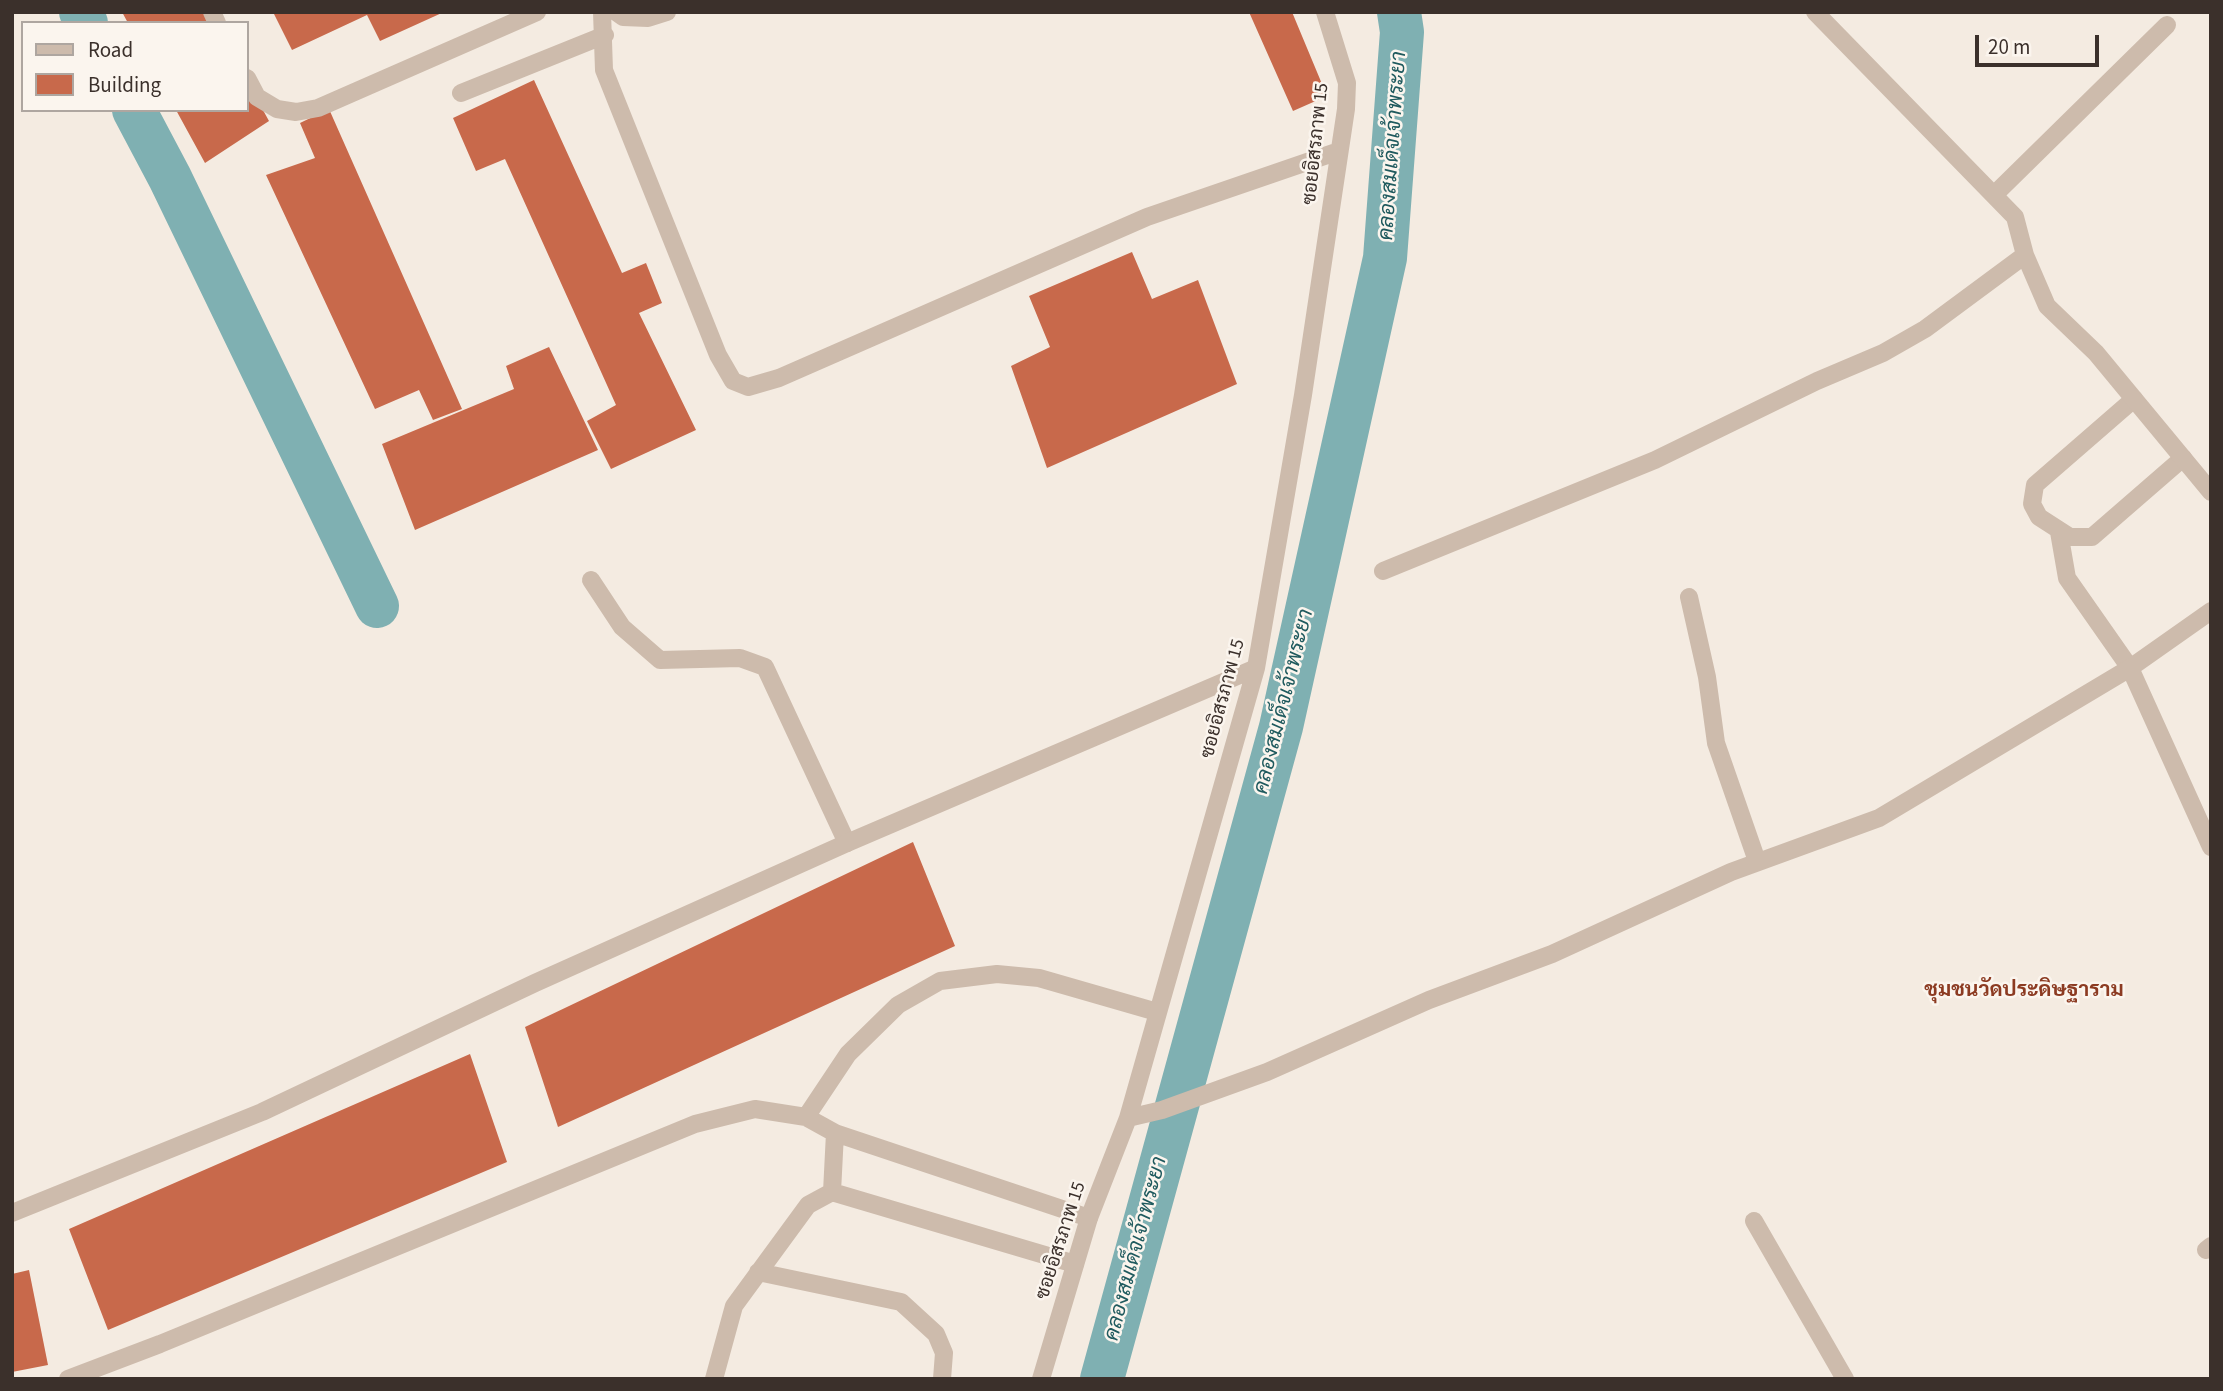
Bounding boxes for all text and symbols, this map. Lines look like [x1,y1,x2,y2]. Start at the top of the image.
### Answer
legend [21,21,248,112]
scale bar [1978,21,2102,65]
text: 20 m [1988,32,2030,62]
text: Road [88,35,133,65]
water label: คลองสมเด็จเจ้าพระยา [1375,51,1413,241]
text: Building [88,70,161,100]
street label: ซอยอิสรภาพ 15 [1299,82,1335,206]
water label: คลองสมเด็จเจ้าพระยา [1250,607,1320,797]
street label: ซอยอิสรภาพ 15 [1197,637,1251,761]
district label: ชุมชนวัดประดิษฐาราม [1924,978,2124,1004]
water label: คลองสมเด็จเจ้าพระยา [1100,1154,1174,1344]
street label: ซอยอิสรภาพ 15 [1032,1179,1092,1303]

